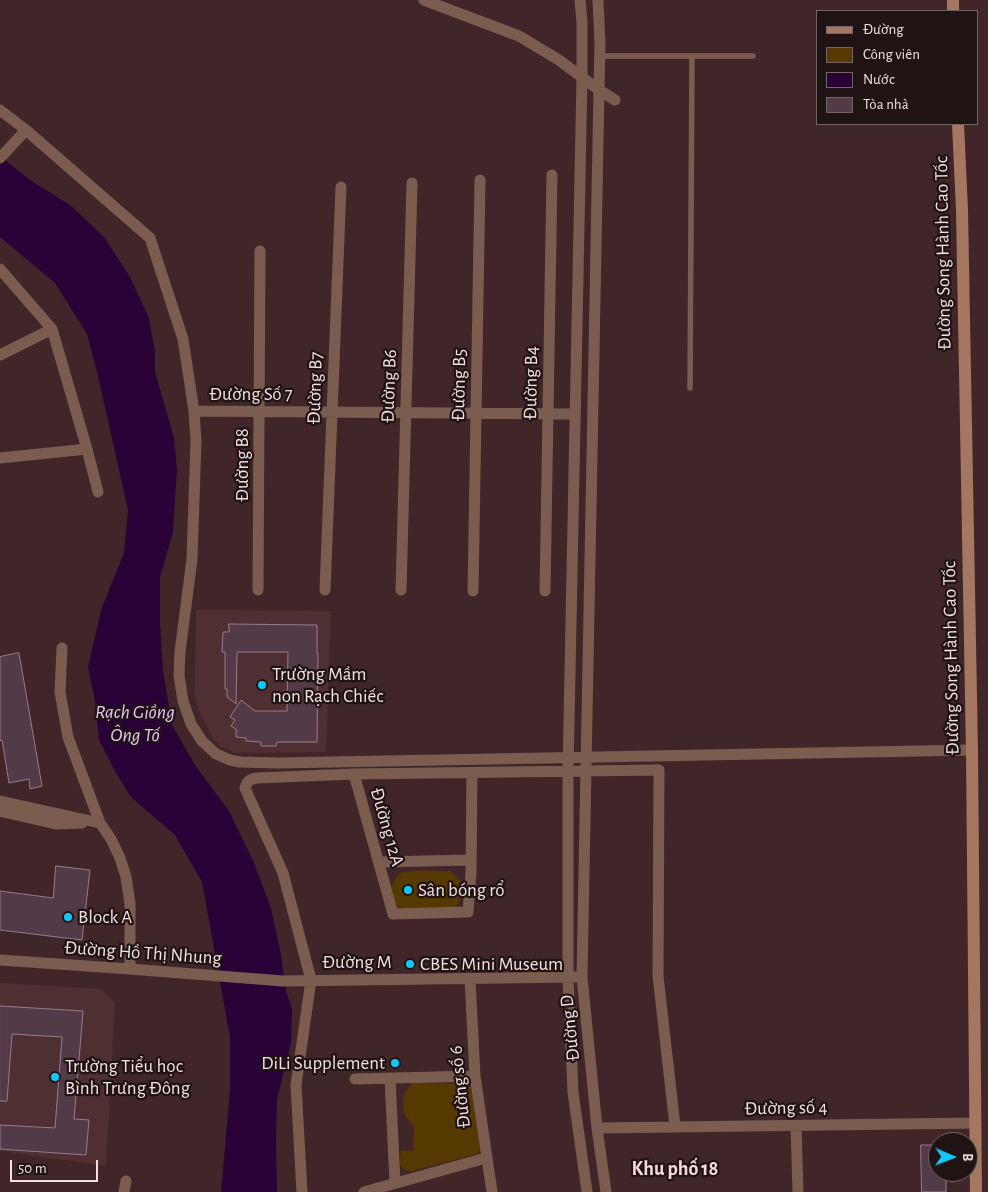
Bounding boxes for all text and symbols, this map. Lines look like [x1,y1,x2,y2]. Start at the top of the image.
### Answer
legend [816,10,978,125]
text: Đường [863,22,903,37]
text: Công viên [863,47,920,62]
text: Nước [863,72,895,87]
text: Tòa nhà [863,97,909,112]
street label: Đường Song Hành Cao Tốc [930,156,956,350]
street label: Đường B4 [519,346,543,420]
street label: Đường B6 [376,349,402,423]
street label: Đường B5 [447,349,471,421]
street label: Đường B7 [302,351,328,425]
street label: Đường Số 7 [209,383,293,405]
street label: Đường B8 [231,428,253,502]
street label: Đường Song Hành Cao Tốc [938,561,964,755]
place label: Trường Mầm non Rạch Chiếc [272,663,384,707]
marker: Trường Mầm non Rạch Chiếc [256,679,268,691]
water label: Rạch Giồng Ông Tố [95,700,175,747]
street label: Đường 12A [365,785,409,869]
place label: Sân bóng rổ [418,879,505,901]
marker: Sân bóng rổ [402,884,414,896]
place label: Block A [78,906,132,928]
marker: Block A [62,911,74,923]
street label: Đường Hồ Thị Nhung [64,936,222,970]
street label: Đường M [322,951,392,973]
place label: CBES Mini Museum [420,953,563,975]
marker: CBES Mini Museum [404,958,416,970]
street label: Đường D [555,994,585,1062]
street label: Đường số 6 [444,1045,476,1129]
place label: DiLi Supplement [261,1052,385,1074]
place label: Trường Tiểu học Bình Trưng Đông [65,1055,190,1099]
marker: DiLi Supplement [389,1057,401,1069]
marker: Trường Tiểu học Bình Trưng Đông [49,1071,61,1083]
street label: Đường số 4 [744,1096,828,1120]
north arrow [928,1132,978,1182]
scale bar [12,1150,100,1182]
text: B [960,1153,974,1161]
district label: Khu phố 18 [632,1157,718,1181]
text: 50 m [18,1161,47,1176]

